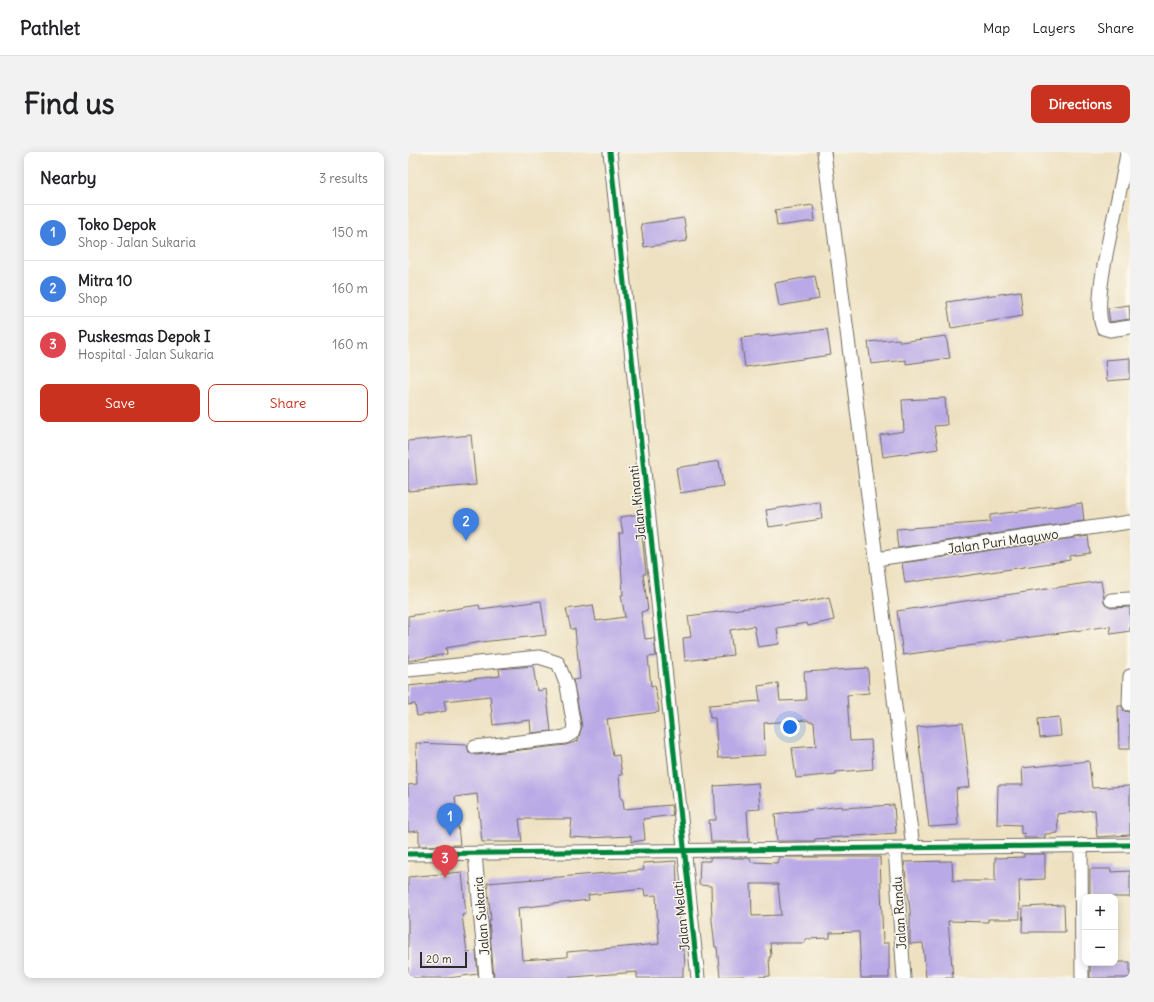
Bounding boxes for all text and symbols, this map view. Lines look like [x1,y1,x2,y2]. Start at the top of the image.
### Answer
text: Pathlet [20,16,80,40]
text: Map [983,19,1010,37]
text: Layers [1032,19,1075,37]
text: Share [1097,19,1134,37]
button: Directions [1031,85,1130,123]
text: Find us [24,86,115,122]
text: Nearby [40,167,96,189]
text: 3 results [319,170,368,187]
text: Toko Depok [78,215,156,234]
text: 1 [50,224,56,241]
text: 150 m [332,224,368,241]
text: Shop · Jalan Sukaria [78,234,196,251]
text: Mitra 10 [78,271,132,290]
text: 2 [49,280,57,297]
text: 160 m [332,280,368,297]
text: Shop [78,290,107,307]
text: Puskesmas Depok I [78,327,211,346]
text: 3 [49,336,57,353]
text: 160 m [332,336,368,353]
text: Hospital · Jalan Sukaria [78,346,214,363]
button: Save [40,384,200,422]
button: Share [208,384,368,422]
street label: Jalan Kinanti [625,464,650,541]
pin: 2 [453,508,479,541]
street label: Jalan Puri Maguwo [946,525,1060,558]
your location [780,717,800,737]
pin: 1 [437,803,463,836]
pin: 3 [432,845,458,878]
street label: Jalan Randu [888,875,911,950]
street label: Jalan Sukaria [470,876,493,956]
street label: Jalan Melati [669,880,694,952]
map controls [1082,894,1118,966]
button: + [1082,894,1118,930]
button: − [1082,930,1118,966]
scale bar [420,950,467,969]
text: 20 m [426,952,452,966]

